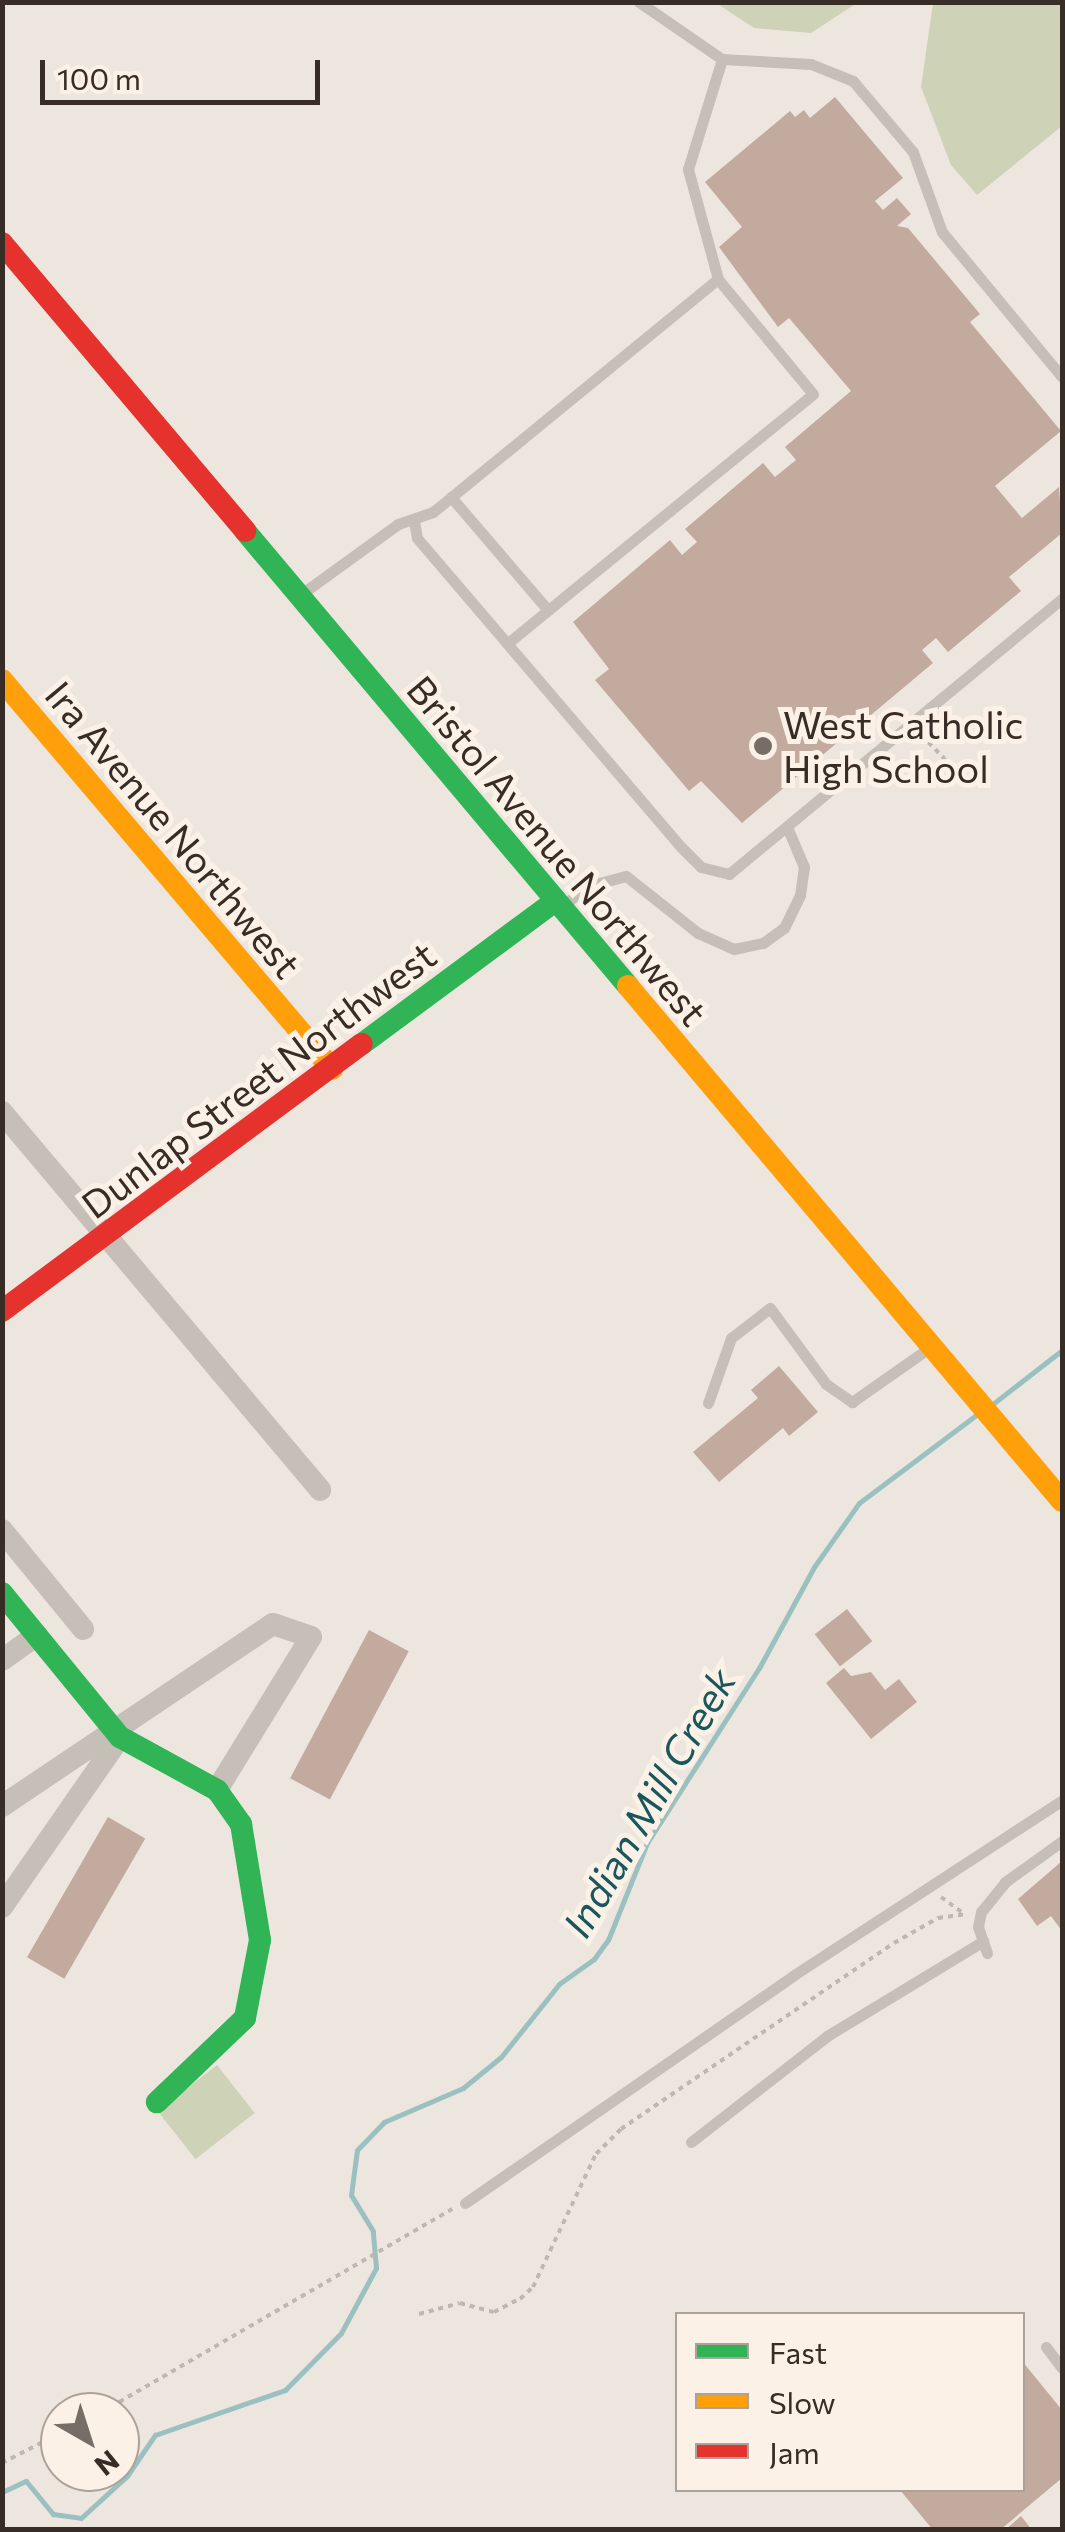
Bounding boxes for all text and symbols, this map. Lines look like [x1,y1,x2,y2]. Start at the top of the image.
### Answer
scale bar [45,40,325,102]
text: 100 m [57,59,141,96]
street label: Bristol Avenue Northwest [399,666,717,1034]
street label: Ira Avenue Northwest [37,672,311,986]
place label: West Catholic High School [783,701,1023,791]
marker: West Catholic High School [752,735,774,757]
street label: Dunlap Street Northwest [72,931,444,1227]
water label: Indian Mill Creek [552,1659,744,1945]
legend [675,2312,1025,2492]
text: Fast [769,2333,827,2370]
text: Slow [769,2383,836,2420]
north arrow [40,2392,140,2492]
text: Jam [769,2433,820,2470]
text: N [89,2444,126,2484]

